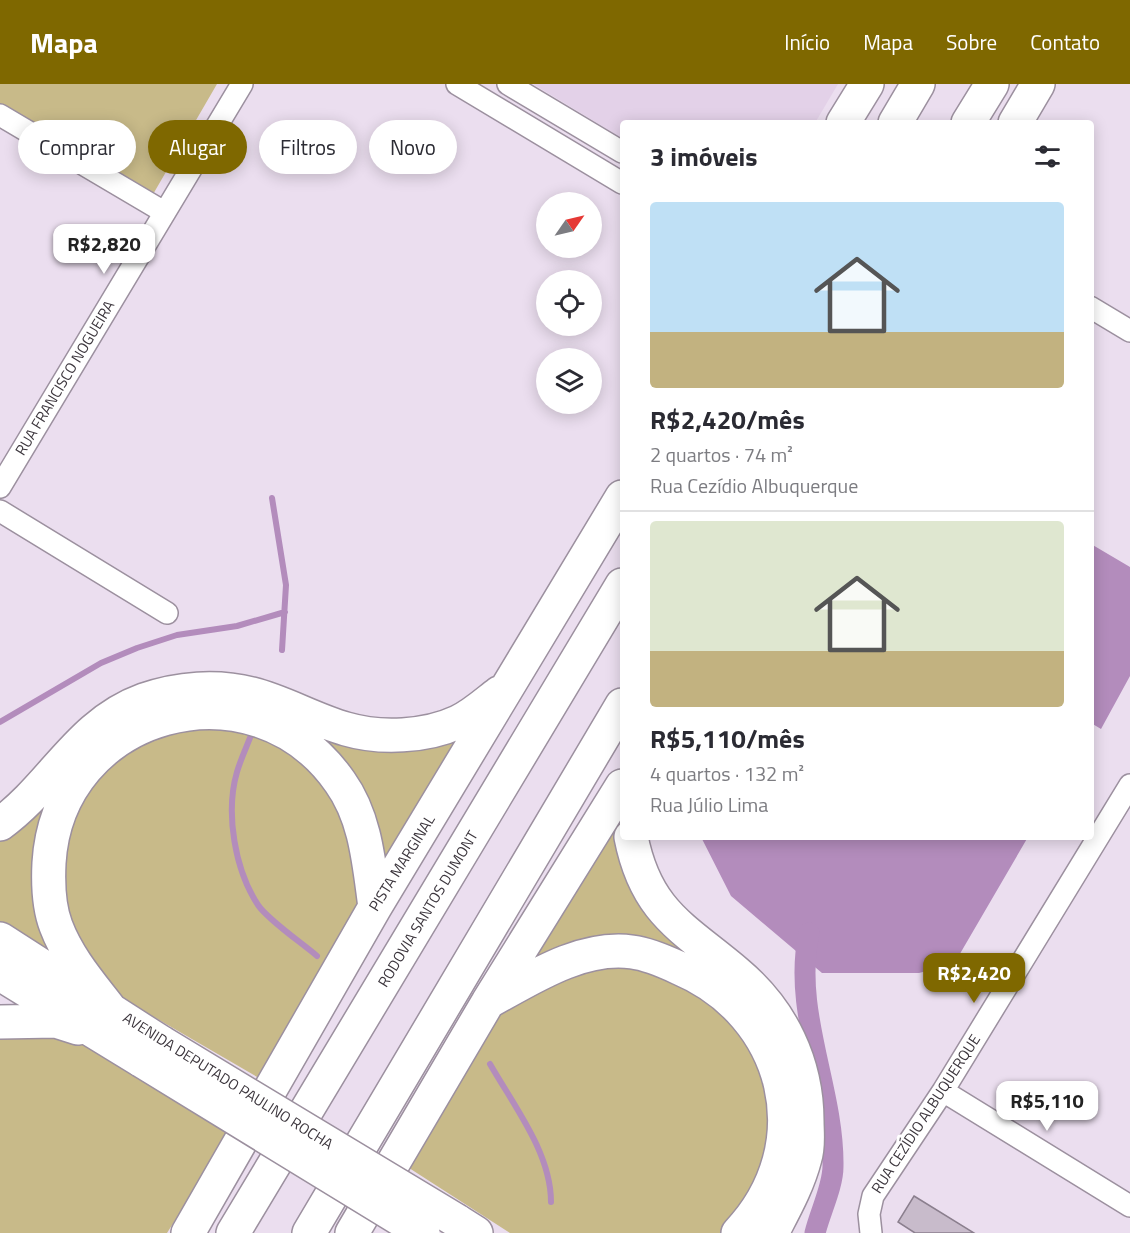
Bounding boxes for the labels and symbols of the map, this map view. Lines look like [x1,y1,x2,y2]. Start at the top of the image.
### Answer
north arrow [536,192,602,258]
pin: R$2,820 [49,224,159,275]
street label: RUA FRANCISCO NOGUEIRA [9,296,120,460]
street label: PISTA MARGINAL [363,810,441,916]
street label: RODOVIA SANTOS DUMONT [372,826,484,991]
pin: R$2,420 [919,953,1029,1004]
street label: AVENIDA DEPUTADO PAULINO ROCHA [119,1006,338,1155]
street label: RUA CEZÍDIO ALBUQUERQUE [865,1030,986,1198]
pin: R$5,110 [992,1081,1102,1132]

